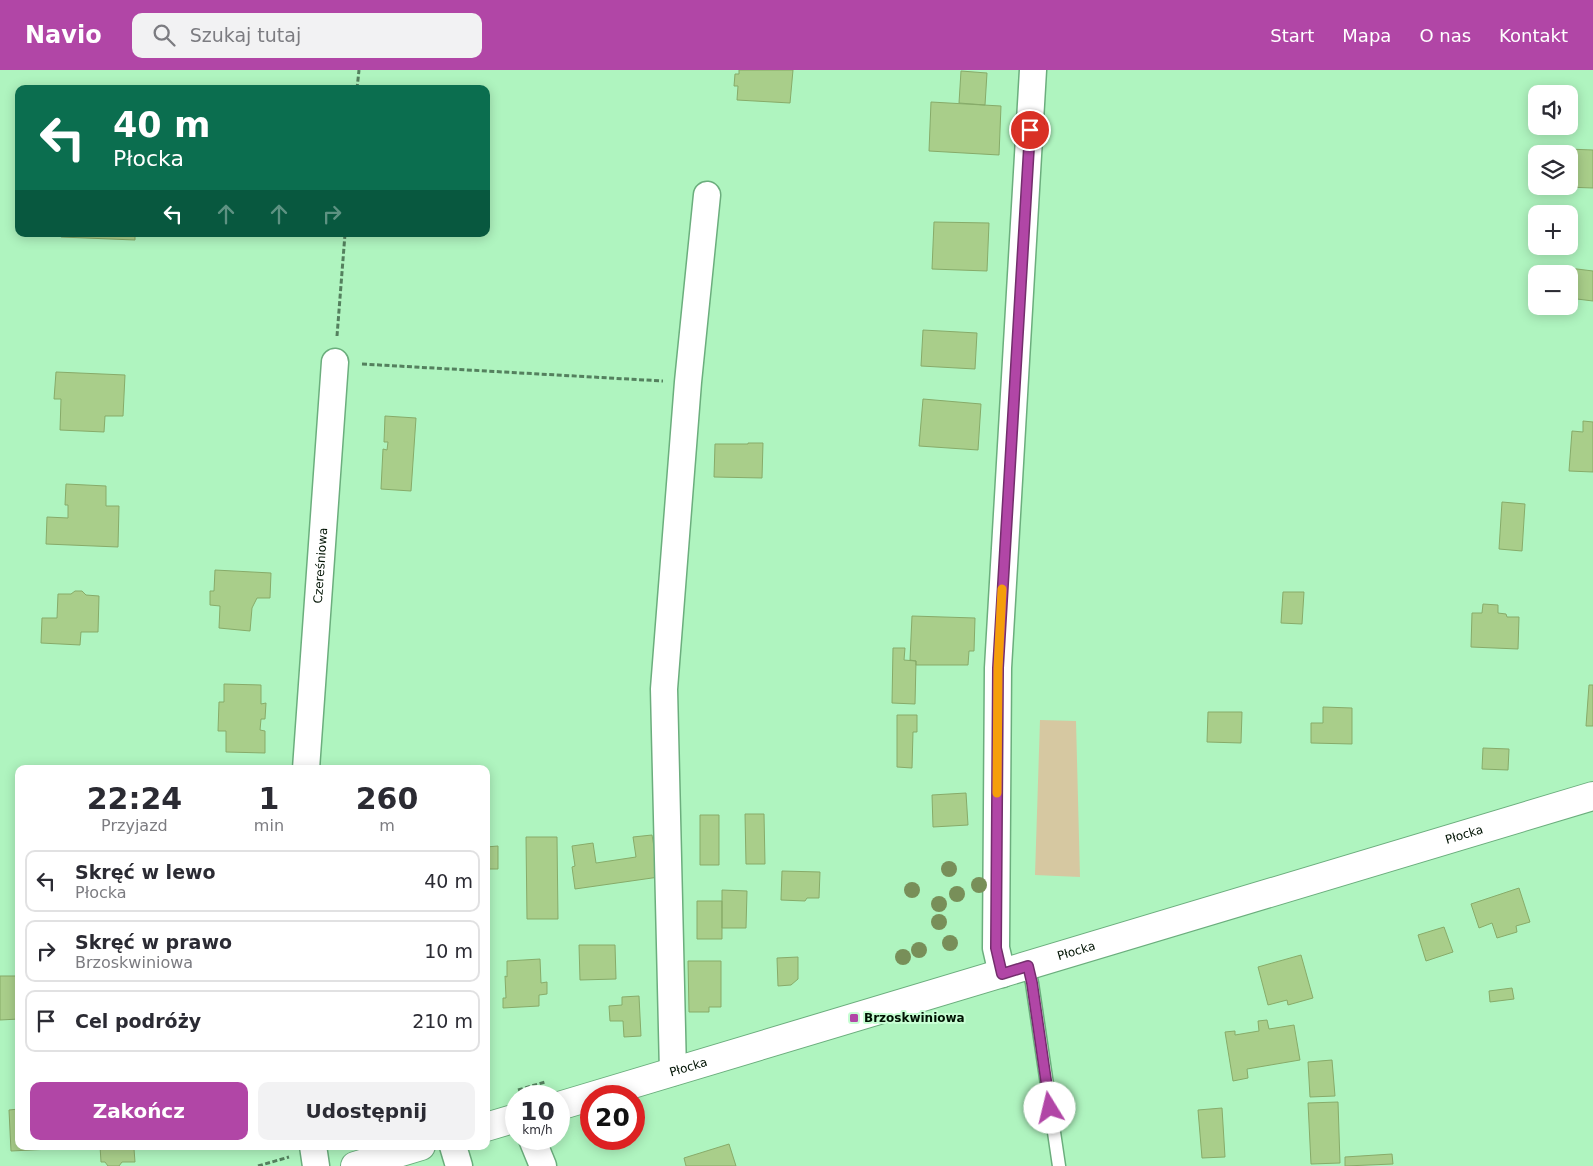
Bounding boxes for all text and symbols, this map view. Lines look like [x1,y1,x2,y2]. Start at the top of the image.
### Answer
search box [132,13,482,58]
text: Navio [25,21,102,49]
icon: search [150,21,178,49]
text: Szukaj tutaj [190,24,301,46]
text: Start [1270,25,1314,46]
text: Mapa [1342,25,1391,46]
text: O nas [1419,25,1471,46]
text: Kontakt [1499,25,1568,46]
map controls [1528,85,1578,315]
button: sound [1528,85,1578,135]
icon: left [30,105,95,170]
text: 40 m [113,105,210,145]
pin [1009,109,1051,151]
icon: arrive [1016,116,1044,144]
button: layers [1528,145,1578,195]
text: Płocka [113,146,184,171]
icon: left [159,200,187,228]
icon: ahead [212,200,240,228]
icon: ahead [265,200,293,228]
icon: right [318,200,346,228]
button: + [1528,205,1578,255]
button: − [1528,265,1578,315]
street label: Czereśniowa [311,527,330,604]
text: 22:24 [87,781,182,816]
text: 1 [258,781,279,816]
text: 260 [356,781,418,816]
text: Przyjazd [101,816,168,835]
text: min [254,816,284,835]
text: m [379,816,395,835]
street label: Płocka [1444,822,1485,847]
text: Skręć w lewo [75,861,216,883]
icon: left [32,867,60,895]
text: 40 m [424,870,473,892]
text: Płocka [75,883,127,902]
text: Skręć w prawo [75,931,232,953]
icon: right [32,937,60,965]
street label: Płocka [1056,939,1097,963]
text: 10 m [424,940,473,962]
text: Brzoskwiniowa [75,953,193,972]
icon: arrive [32,1007,60,1035]
text: Cel podróży [75,1010,201,1032]
text: 210 m [412,1010,473,1032]
place label: Brzoskwiniowa [864,1011,965,1025]
marker: Brzoskwiniowa [848,1012,860,1024]
street label: Płocka [668,1055,709,1079]
position arrow [1023,1081,1075,1133]
button: Zakończ [30,1082,248,1140]
button: Udostępnij [258,1082,475,1140]
speed limit sign: 20 [580,1085,645,1150]
text: 10 [520,1097,555,1126]
text: km/h [522,1123,553,1137]

